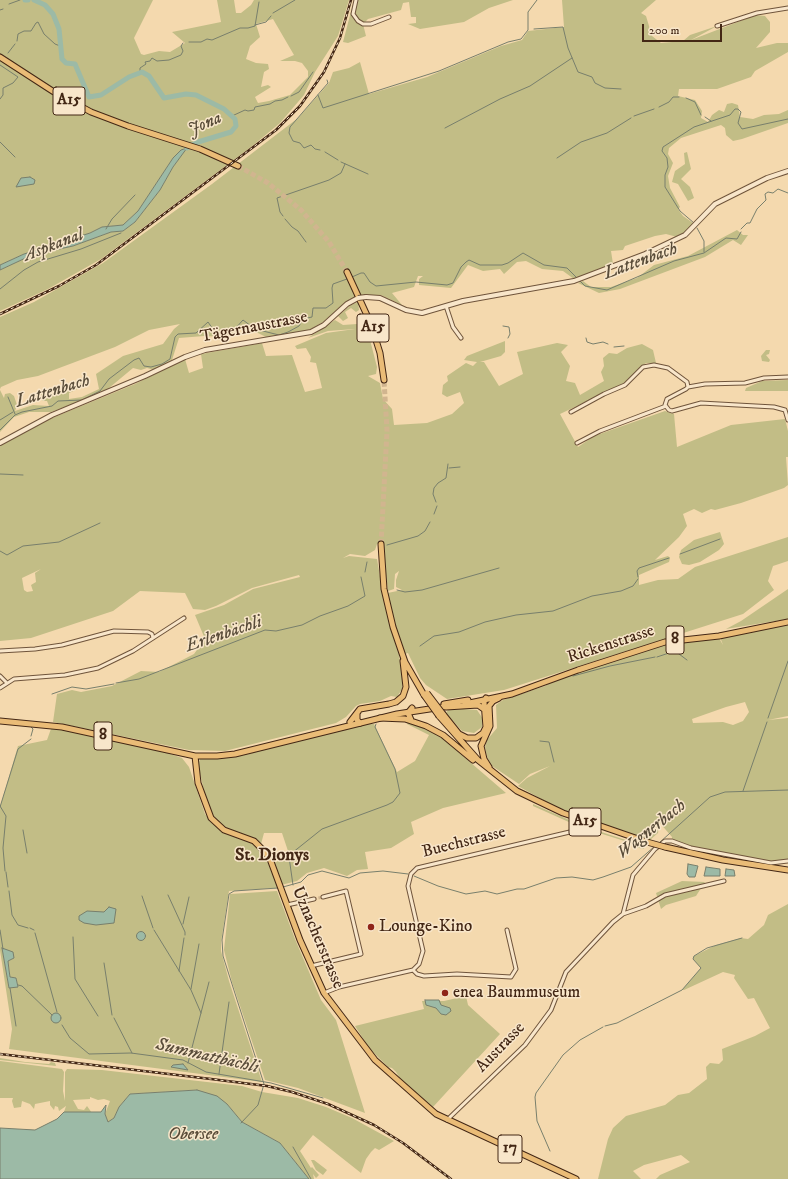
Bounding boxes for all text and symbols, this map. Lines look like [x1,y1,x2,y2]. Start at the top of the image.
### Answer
scale bar [644,16,724,42]
text: 200 m [649,23,679,38]
road number: A15 [53,87,85,115]
water label: Jona [185,108,225,142]
water label: Aspkanal [21,225,87,267]
water label: Lattenbach [601,239,681,285]
street label: Tägernaustrasse [199,308,309,348]
road number: A15 [357,314,389,342]
water label: Lattenbach [13,370,93,414]
water label: Erlenbächli [183,612,265,658]
street label: Rickenstrasse [565,621,657,669]
road number: 8 [666,626,684,654]
road number: 8 [94,722,112,750]
water label: Wagnerbach [613,796,691,864]
road number: A15 [569,808,601,836]
street label: Buechstrasse [420,823,508,863]
district label: St. Dionys [235,845,309,867]
street label: Uznacherstrasse [286,884,348,992]
place label: Lounge-Kino [379,917,472,937]
marker: Lounge-Kino [366,922,376,932]
place label: enea Baummuseum [453,983,580,1003]
marker: enea Baummuseum [440,988,450,998]
street label: Austrasse [472,1019,530,1077]
water label: Summattbächli [153,1035,261,1079]
water label: Obersee [168,1124,218,1146]
road number: 17 [498,1135,522,1163]

